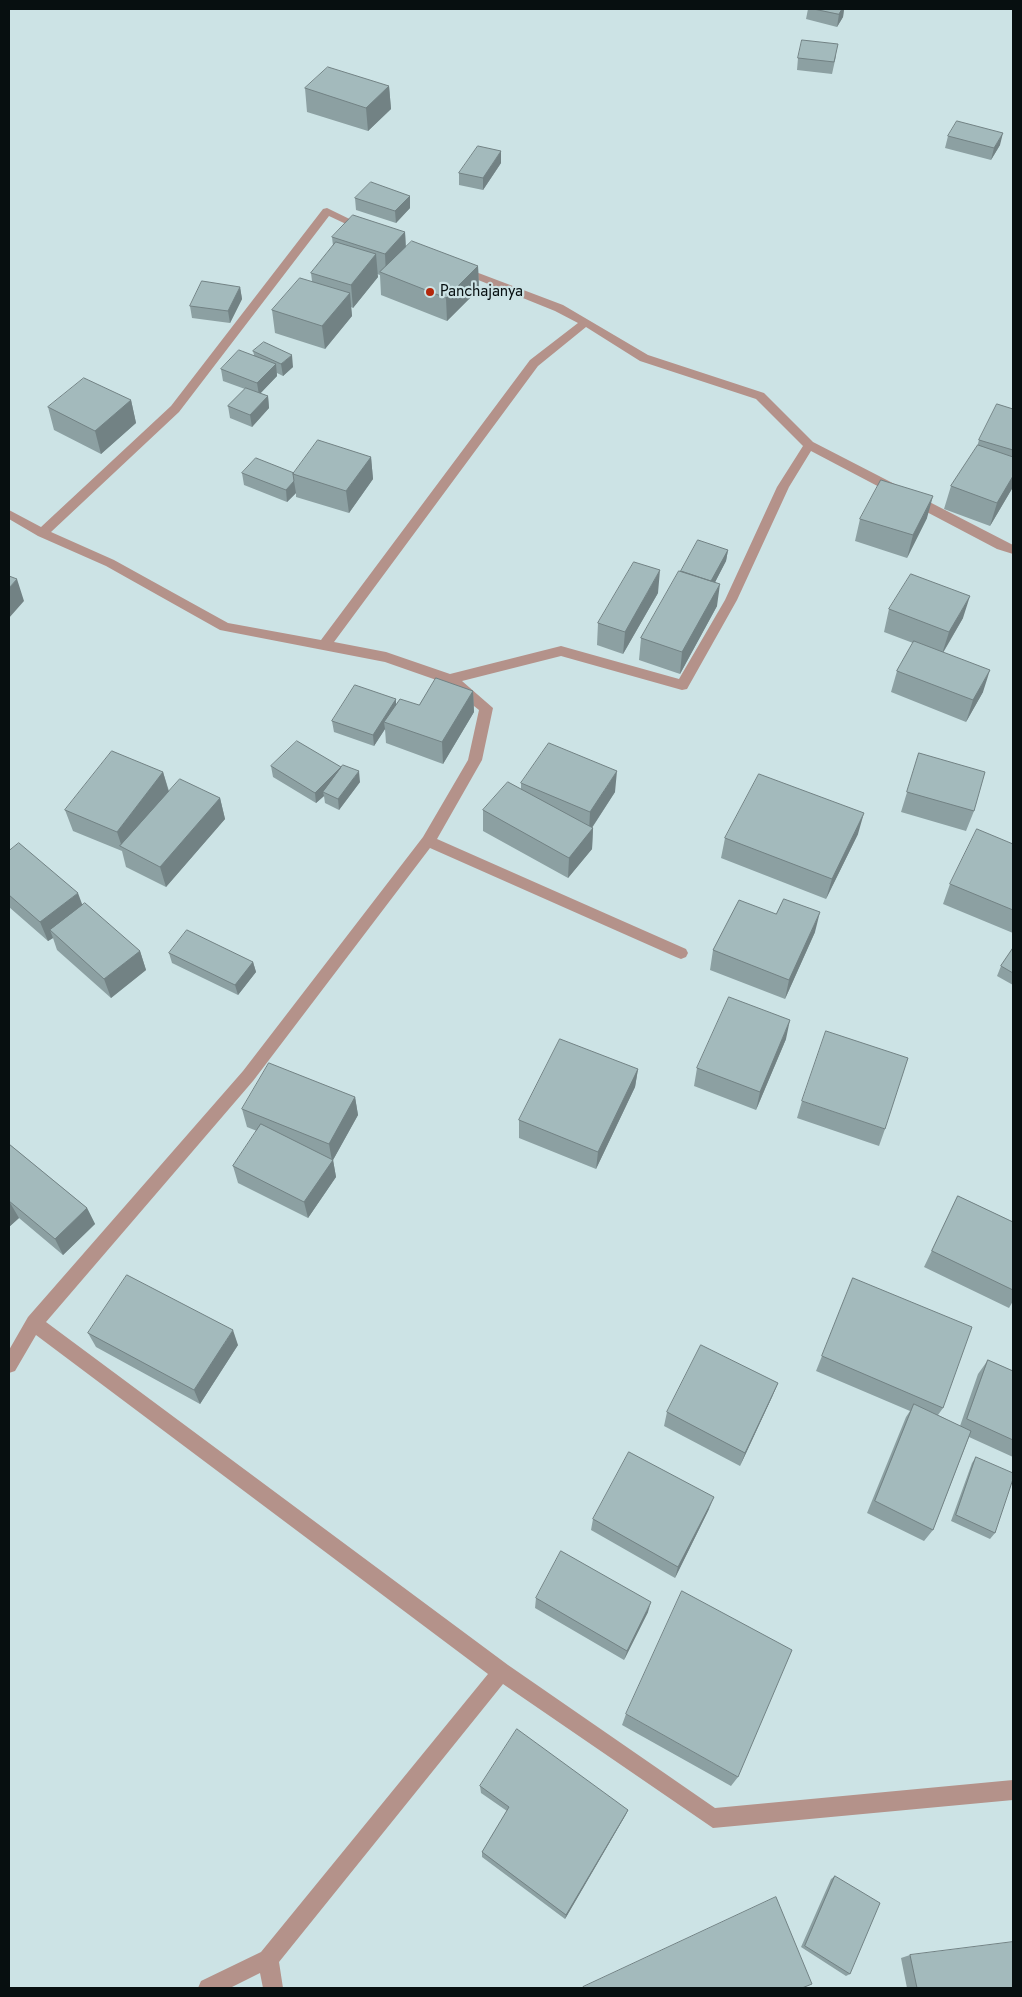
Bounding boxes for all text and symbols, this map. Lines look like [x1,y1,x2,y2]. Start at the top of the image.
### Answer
place label: Panchajanya [440,282,523,302]
marker: Panchajanya [424,286,436,298]

